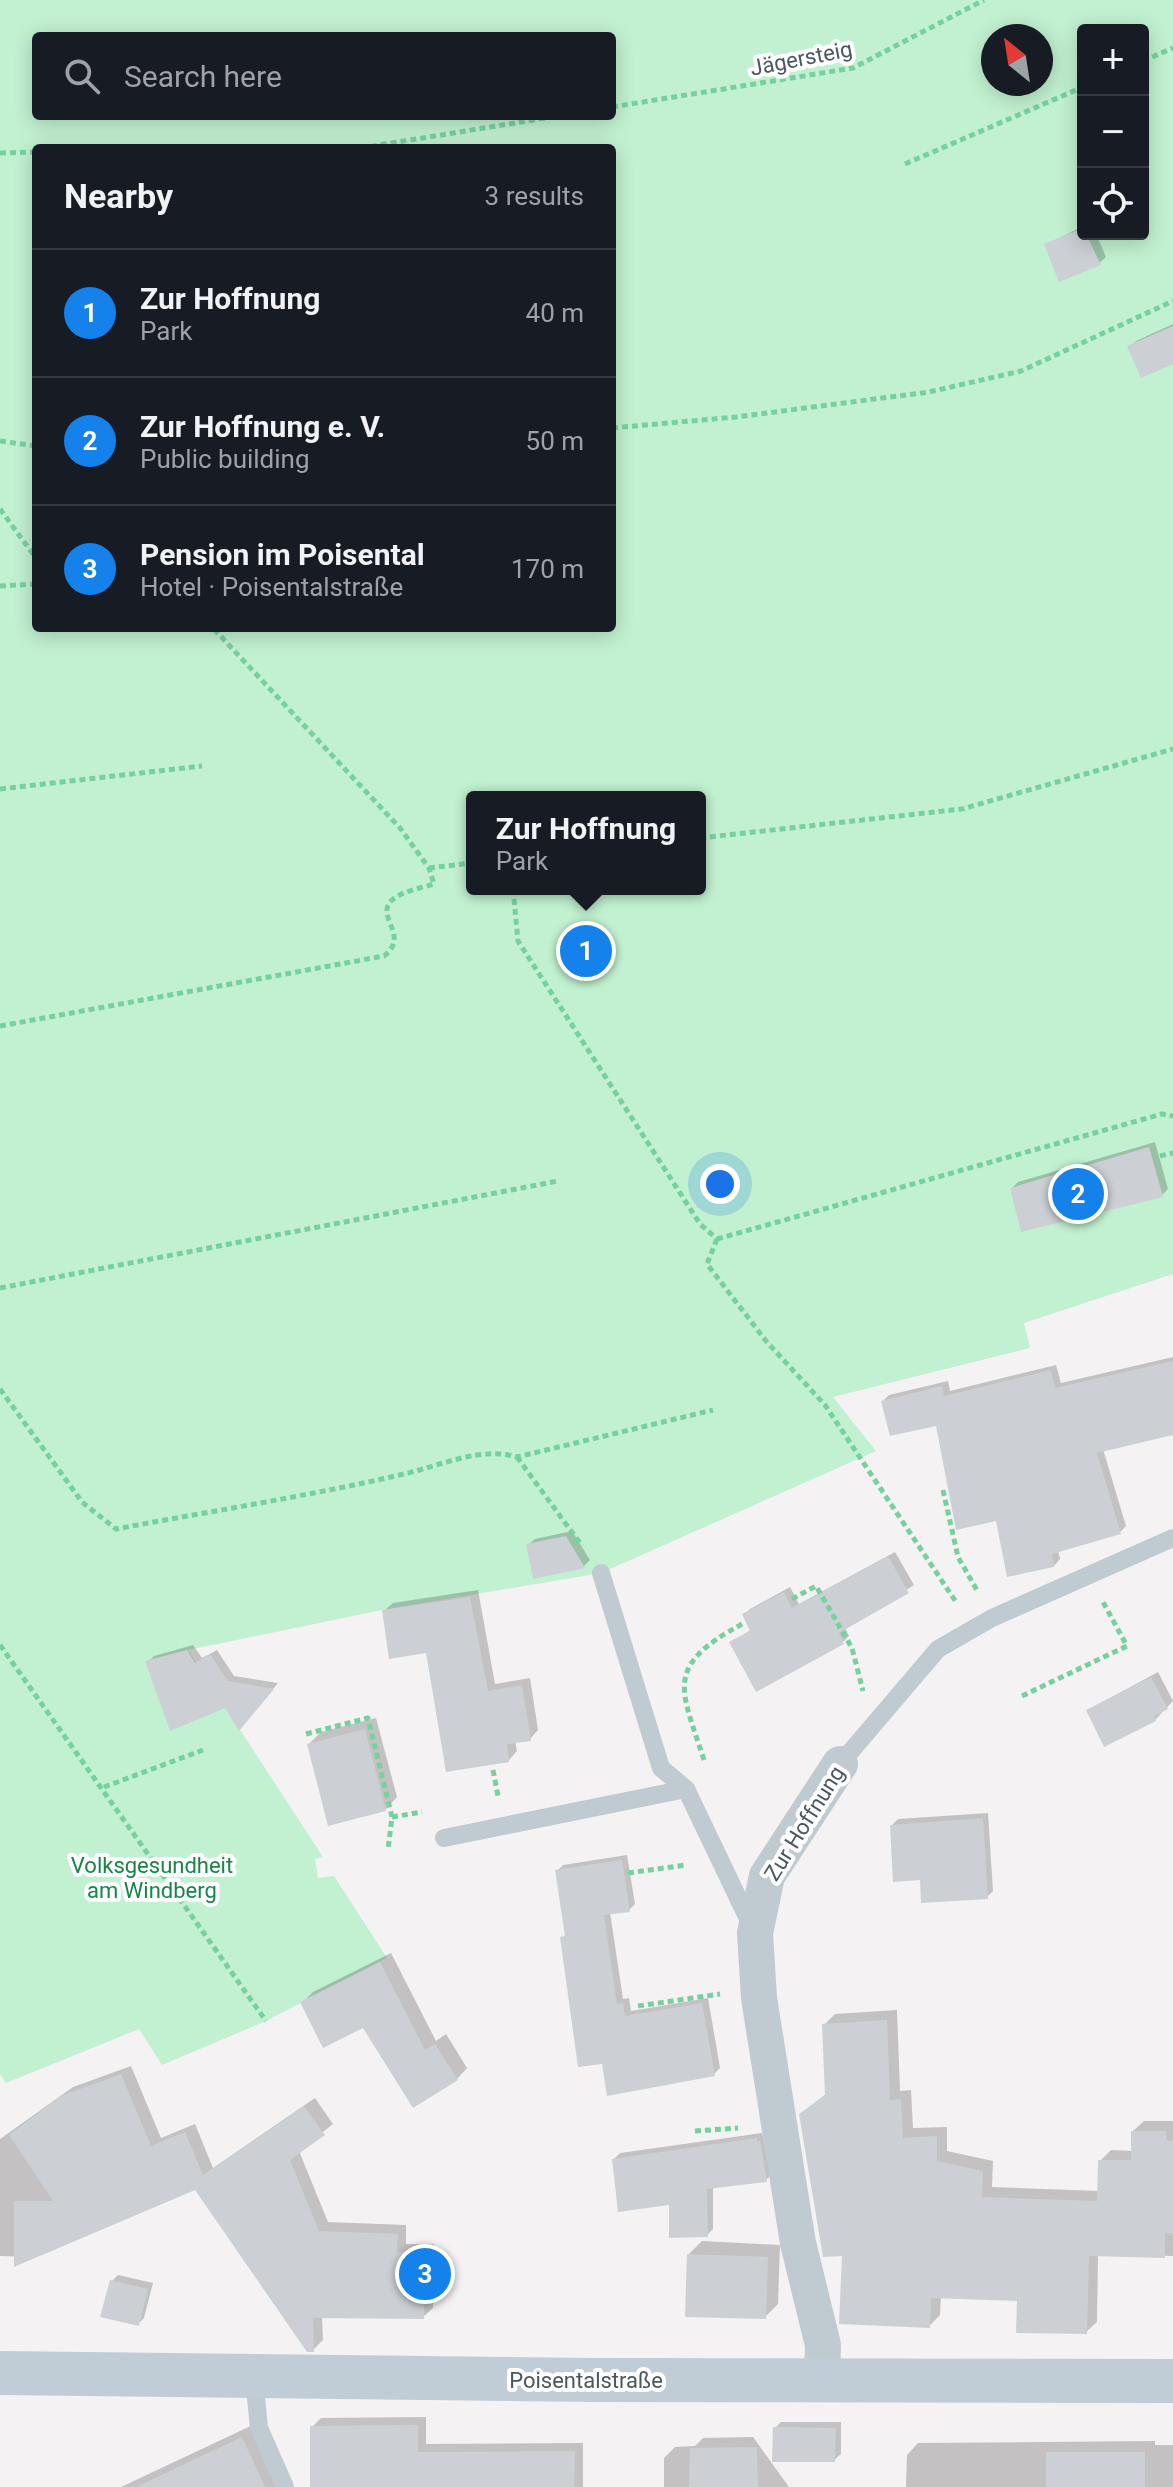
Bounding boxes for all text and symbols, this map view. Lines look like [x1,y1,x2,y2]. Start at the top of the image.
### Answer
north arrow [981,24,1053,96]
map controls [1077,24,1149,240]
button: + [1077,24,1149,96]
search box [32,32,616,120]
street label: Jägersteig [748,36,854,81]
icon: search [60,54,104,98]
text: Search here [124,59,282,94]
button: − [1077,96,1149,168]
button: locate [1077,168,1149,240]
text: Nearby [64,176,173,216]
text: 3 results [485,181,584,211]
text: Zur Hoffnung [140,281,320,316]
text: 1 [83,298,97,328]
text: 40 m [526,298,584,328]
text: Park [140,316,192,346]
text: Zur Hoffnung e. V. [140,409,385,444]
text: 2 [83,426,97,456]
text: 50 m [526,426,584,456]
text: Public building [140,444,310,474]
text: Pension im Poisental [140,537,425,572]
text: 3 [83,554,97,584]
text: 170 m [511,554,584,584]
text: Hotel · Poisentalstraße [140,572,403,602]
popup [466,791,706,895]
text: Zur Hoffnung [496,811,676,846]
text: Park [496,846,548,876]
pin: 1 [560,921,612,981]
your location [700,1164,740,1204]
pin: 2 [1052,1164,1104,1224]
street label: Zur Hoffnung [759,1761,850,1885]
park label: Volksgesundheit am Windberg [71,1853,233,1903]
pin: 3 [399,2244,451,2304]
street label: Poisentalstraße [509,2368,663,2393]

